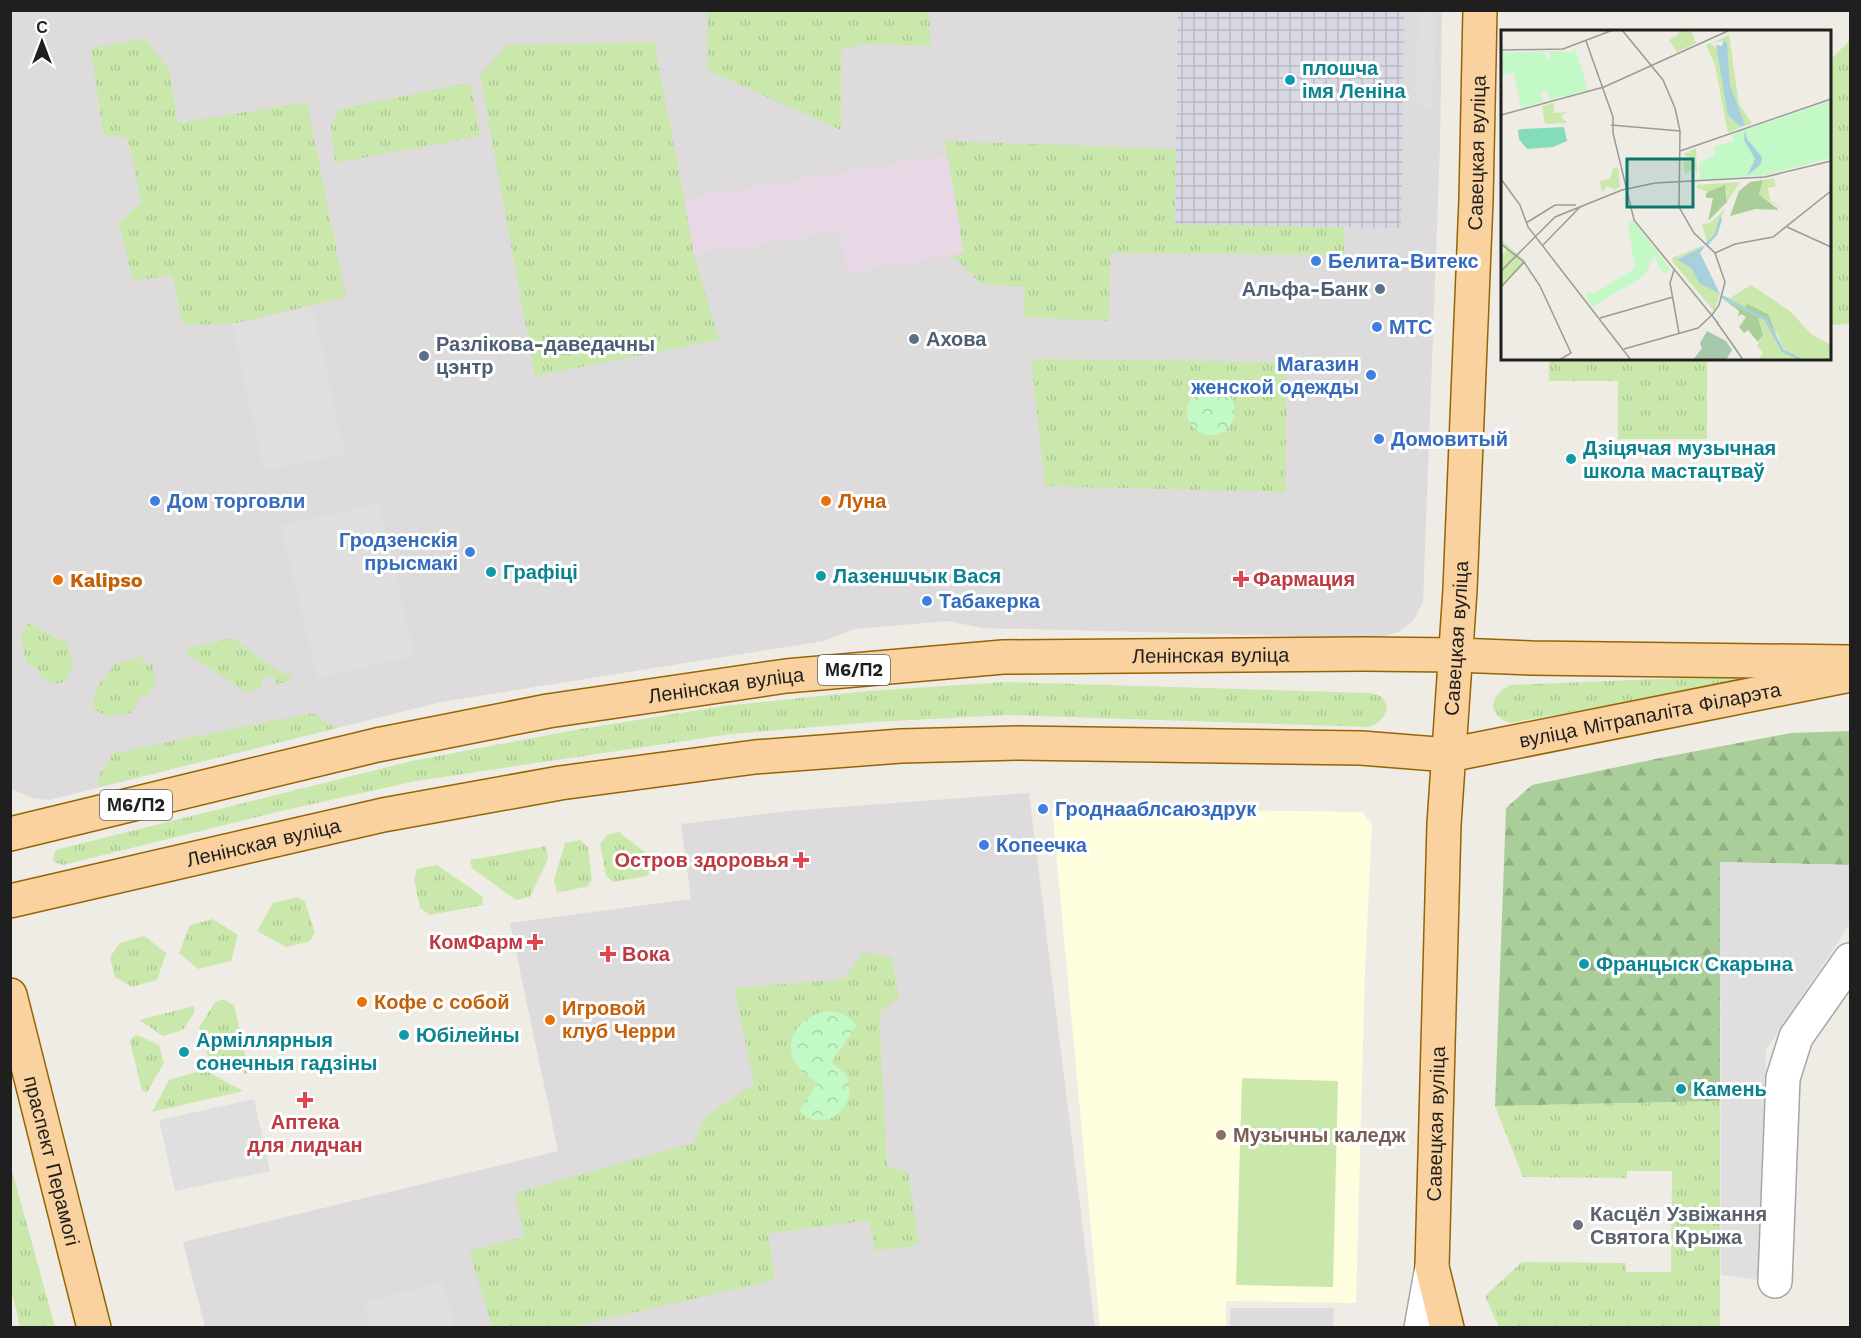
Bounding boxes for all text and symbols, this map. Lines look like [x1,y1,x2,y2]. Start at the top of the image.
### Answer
north arrow [12,12,72,72]
text: С [36,18,48,37]
inset map [1501,30,1831,360]
place label: плошча імя Леніна [1302,56,1407,103]
marker: плошча імя Леніна [1283,73,1297,87]
street label: Савецкая вуліца [1463,74,1491,231]
place label: Белита-Витекс [1328,249,1479,273]
marker: Белита-Витекс [1309,254,1323,268]
place label: Альфа-Банк [1242,277,1369,301]
marker: Альфа-Банк [1373,282,1387,296]
place label: МТС [1389,315,1432,339]
marker: МТС [1370,320,1384,334]
place label: Ахова [926,327,987,351]
place label: Разлікова-даведачны цэнтр [436,332,655,379]
marker: Ахова [907,332,921,346]
marker: Разлікова-даведачны цэнтр [417,349,431,363]
place label: Магазин женской одежды [1190,352,1359,399]
marker: Магазин женской одежды [1364,368,1378,382]
place label: Домовитый [1391,427,1508,451]
marker: Домовитый [1372,432,1386,446]
place label: Дзіцячая музычная школа мастацтваў [1583,436,1776,483]
marker: Дзіцячая музычная школа мастацтваў [1564,452,1578,466]
place label: Дом торговли [167,489,305,513]
place label: Луна [838,489,887,513]
marker: Дом торговли [148,494,162,508]
marker: Луна [819,494,833,508]
place label: Гродзенскія прысмакі [339,528,458,575]
marker: Гродзенскія прысмакі [463,545,477,559]
place label: Графіці [503,560,578,584]
street label: Савецкая вуліца [1439,560,1473,717]
place label: Лазеншчык Вася [833,564,1001,588]
marker: Графіці [484,565,498,579]
place label: Фармация [1253,567,1355,591]
place label: Kalipso [70,568,143,592]
marker: Лазеншчык Вася [814,569,828,583]
marker: Фармация [1234,572,1248,586]
marker: Kalipso [51,573,65,587]
place label: Табакерка [939,589,1041,613]
marker: Табакерка [920,594,934,608]
street label: Ленінская вуліца [1132,643,1290,668]
road number: М6/П2 [818,655,890,685]
street label: Ленінская вуліца [647,662,806,708]
street label: вуліца Мітрапаліта Філарэта [1517,677,1784,753]
road number: М6/П2 [100,790,172,820]
place label: Гроднааблсаюздрук [1055,797,1257,821]
marker: Гроднааблсаюздрук [1036,802,1050,816]
street label: Ленінская вуліца [184,813,344,872]
place label: Копеечка [996,833,1088,857]
marker: Копеечка [977,838,991,852]
place label: Остров здоровья [615,848,789,872]
marker: Остров здоровья [794,853,808,867]
place label: КомФарм [429,930,523,954]
marker: КомФарм [528,935,542,949]
place label: Вока [622,942,671,966]
marker: Вока [599,945,617,963]
place label: Францыск Скарына [1596,952,1794,976]
marker: Францыск Скарына [1577,957,1591,971]
place label: Кофе с собой [374,990,510,1014]
marker: Кофе с собой [355,995,369,1009]
place label: Игровой клуб Черри [562,996,676,1043]
marker: Игровой клуб Черри [543,1013,557,1027]
place label: Юбілейны [416,1023,520,1047]
place label: Арміллярныя сонечныя гадзіны [196,1028,377,1075]
marker: Юбілейны [397,1028,411,1042]
marker: Арміллярныя сонечныя гадзіны [177,1045,191,1059]
street label: Савецкая вуліца [1422,1045,1450,1202]
street label: праспект Перамогі [19,1073,85,1248]
place label: Камень [1693,1077,1767,1101]
marker: Камень [1674,1082,1688,1096]
marker: Аптека для лидчан [298,1093,312,1107]
place label: Аптека для лидчан [247,1110,363,1157]
place label: Музычны каледж [1233,1123,1406,1147]
marker: Музычны каледж [1214,1128,1228,1142]
place label: Касцёл Узвіжання Святога Крыжа [1590,1202,1767,1249]
marker: Касцёл Узвіжання Святога Крыжа [1571,1218,1585,1232]

